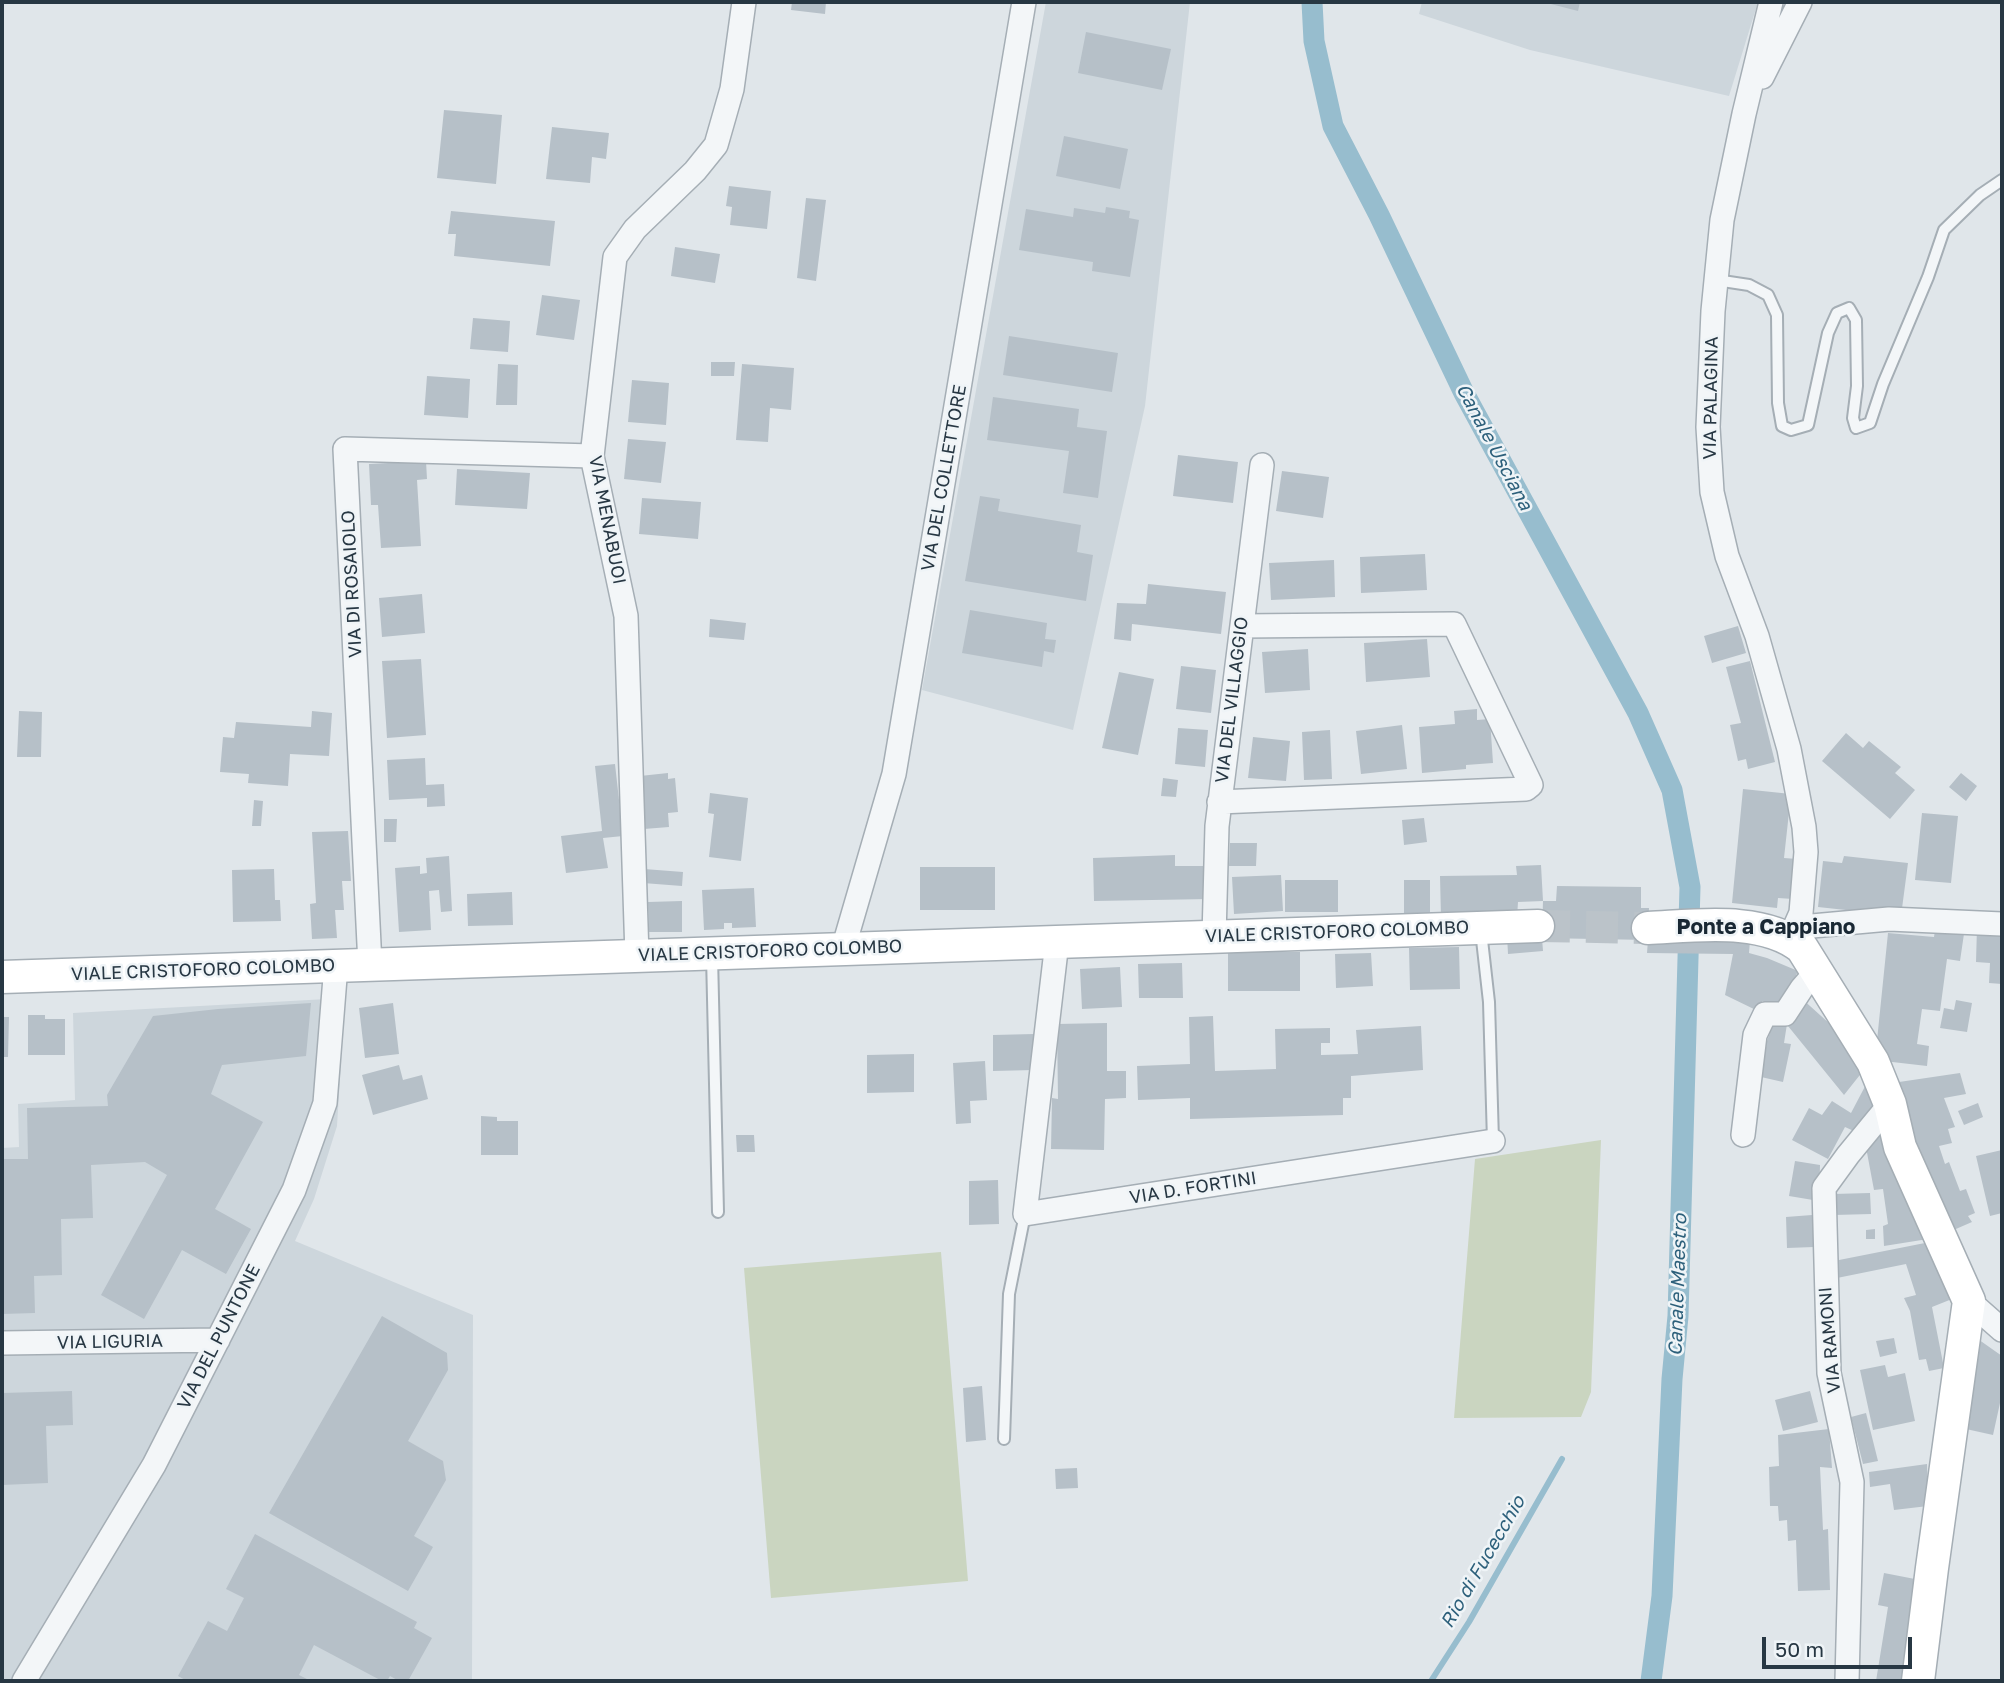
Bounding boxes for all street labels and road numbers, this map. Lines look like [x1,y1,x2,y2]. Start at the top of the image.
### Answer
street label: VIA PALAGINA [1699,336,1723,460]
street label: VIA DEL COLLETTORE [917,383,971,573]
street label: VIA MENABUOI [584,454,630,586]
street label: VIA DI ROSAIOLO [337,510,367,658]
street label: VIA DEL VILLAGGIO [1211,616,1253,784]
street label: VIALE CRISTOFORO COLOMBO [1205,917,1469,947]
street label: VIALE CRISTOFORO COLOMBO [638,936,902,966]
street label: VIALE CRISTOFORO COLOMBO [71,955,335,985]
street label: VIA D. FORTINI [1128,1167,1258,1209]
street label: VIA DEL PUNTONE [173,1261,265,1413]
street label: VIA RAMONI [1815,1286,1845,1394]
street label: VIA LIGURIA [57,1330,163,1354]

